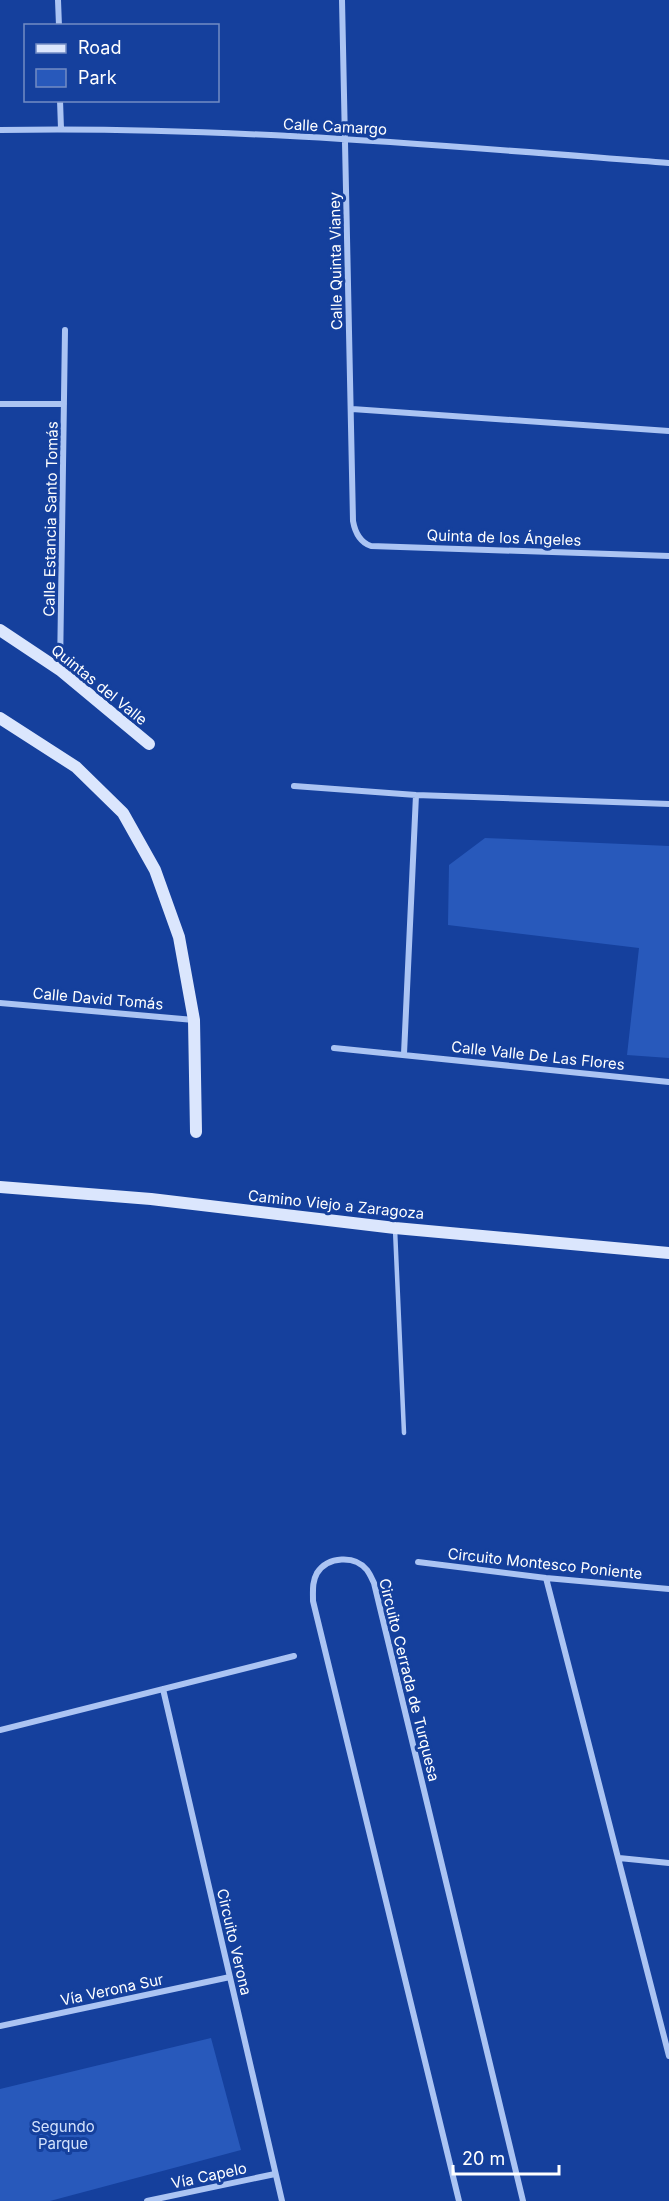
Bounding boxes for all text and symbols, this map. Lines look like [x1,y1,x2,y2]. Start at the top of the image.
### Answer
legend [24,24,219,102]
text: Road [78,37,121,58]
text: Park [78,67,117,88]
street label: Calle Camargo [283,114,388,139]
street label: Calle Quinta Vianey [325,191,346,330]
street label: Calle Estancia Santo Tomás [39,421,62,617]
street label: Quinta de los Ángeles [426,525,582,550]
street label: Quintas del Valle [47,640,151,729]
street label: Calle David Tomás [32,983,164,1014]
street label: Calle Valle De Las Flores [450,1037,626,1074]
street label: Camino Viejo a Zaragoza [247,1186,425,1223]
street label: Circuito Montesco Poniente [447,1544,643,1583]
street label: Circuito Cerrada de Turquesa [375,1576,444,1783]
street label: Circuito Verona [213,1887,256,1997]
street label: Vía Verona Sur [59,1969,166,2010]
park label: Segundo Parque [31,2117,95,2153]
scale bar [453,2138,560,2176]
text: 20 m [462,2148,505,2169]
street label: Vía Capelo [169,2158,248,2193]

